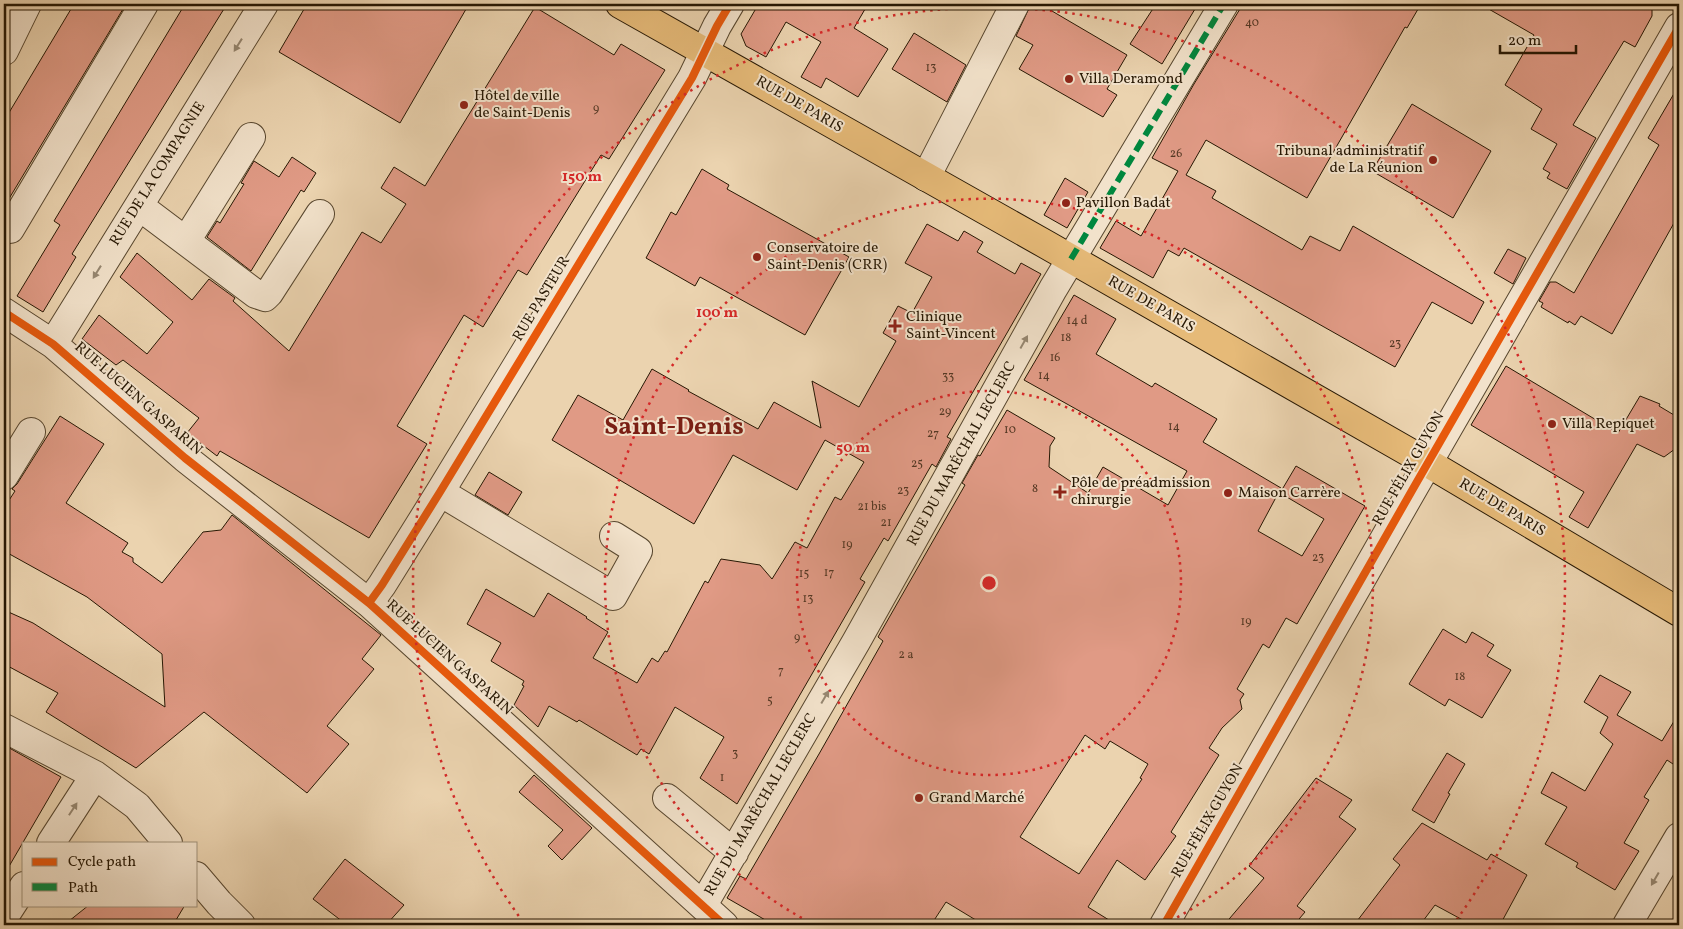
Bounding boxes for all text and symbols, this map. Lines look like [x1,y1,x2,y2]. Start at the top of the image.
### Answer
house number: 40 [1245,15,1259,31]
scale bar [1500,22,1577,54]
text: 20 m [1508,31,1541,52]
one-way arrow [234,39,243,52]
house number: 13 [926,60,936,76]
place label: Villa Deramond [1079,69,1183,90]
street label: RUE DE PARIS [751,71,847,139]
marker: Villa Deramond [1063,73,1075,85]
place label: Hôtel de ville de Saint-Denis [474,86,571,124]
street label: RUE DE LA COMPAGNIE [105,98,211,250]
marker: Hôtel de ville de Saint-Denis [458,99,470,111]
house number: 9 [593,101,599,117]
place label: Tribunal administratif de La Réunion [1276,141,1425,179]
house number: 26 [1170,146,1182,162]
marker: Tribunal administratif de La Réunion [1427,154,1439,166]
text: 150 m [562,167,602,188]
place label: Pavillon Badat [1076,193,1171,214]
marker: Pavillon Badat [1060,197,1072,209]
place label: Conservatoire de Saint-Denis (CRR) [767,238,887,276]
marker: Conservatoire de Saint-Denis (CRR) [751,251,763,263]
street label: RUE PASTEUR [508,252,576,346]
one-way arrow [92,266,102,279]
street label: RUE DE PARIS [1103,271,1199,339]
text: 100 m [696,303,739,324]
place label: Clinique Saint-Vincent [906,307,996,345]
house number: 14 d [1067,313,1088,329]
marker: Clinique Saint-Vincent [888,319,902,333]
house number: 18 [1061,330,1071,346]
one-way arrow [1020,334,1028,349]
house number: 23 [1389,336,1401,352]
street label: RUE LUCIEN GASPARIN [69,337,207,461]
house number: 16 [1050,350,1060,366]
street label: RUE DU MARÉCHAL LECLERC [902,358,1022,550]
house number: 14 [1038,368,1050,384]
house number: 33 [942,369,954,385]
house number: 29 [939,404,951,420]
street label: RUE FÉLIX GUYON [1368,408,1450,530]
district label: Saint-Denis [604,410,744,445]
place label: Villa Repiquet [1562,414,1655,435]
marker: Villa Repiquet [1546,418,1558,430]
house number: 14 [1168,419,1180,435]
house number: 10 [1004,422,1016,438]
house number: 27 [927,426,939,442]
text: 50 m [836,438,870,459]
house number: 25 [911,456,923,472]
place label: Pôle de préadmission chirurgie [1071,473,1210,511]
street label: RUE DE PARIS [1455,474,1549,542]
house number: 8 [1032,481,1038,497]
house number: 23 [897,483,909,499]
place label: Maison Carrère [1238,483,1341,504]
marker: Pôle de préadmission chirurgie [1053,485,1067,499]
marker: Maison Carrère [1222,487,1234,499]
house number: 21 bis [858,499,886,515]
house number: 21 [880,515,892,531]
house number: 19 [842,537,852,553]
house number: 23 [1312,550,1324,566]
house number: 17 [824,565,834,581]
house number: 15 [799,566,809,582]
centre of rings [980,574,998,592]
house number: 13 [803,591,813,607]
street label: RUE LUCIEN GASPARIN [381,595,517,721]
house number: 19 [1241,614,1251,630]
house number: 9 [794,630,800,646]
house number: 2 a [899,647,913,663]
house number: 7 [778,663,784,679]
house number: 18 [1455,669,1465,685]
one-way arrow [820,690,829,704]
house number: 5 [767,693,773,709]
street label: RUE DU MARÉCHAL LECLERC [700,710,822,900]
house number: 3 [732,746,738,762]
street label: RUE FÉLIX GUYON [1167,760,1249,882]
house number: 1 [720,770,724,786]
place label: Grand Marché [929,788,1024,809]
marker: Grand Marché [913,792,925,804]
one-way arrow [68,802,78,815]
legend [22,842,198,906]
text: Cycle path [68,852,136,873]
one-way arrow [1650,872,1659,885]
text: Path [68,878,98,899]

